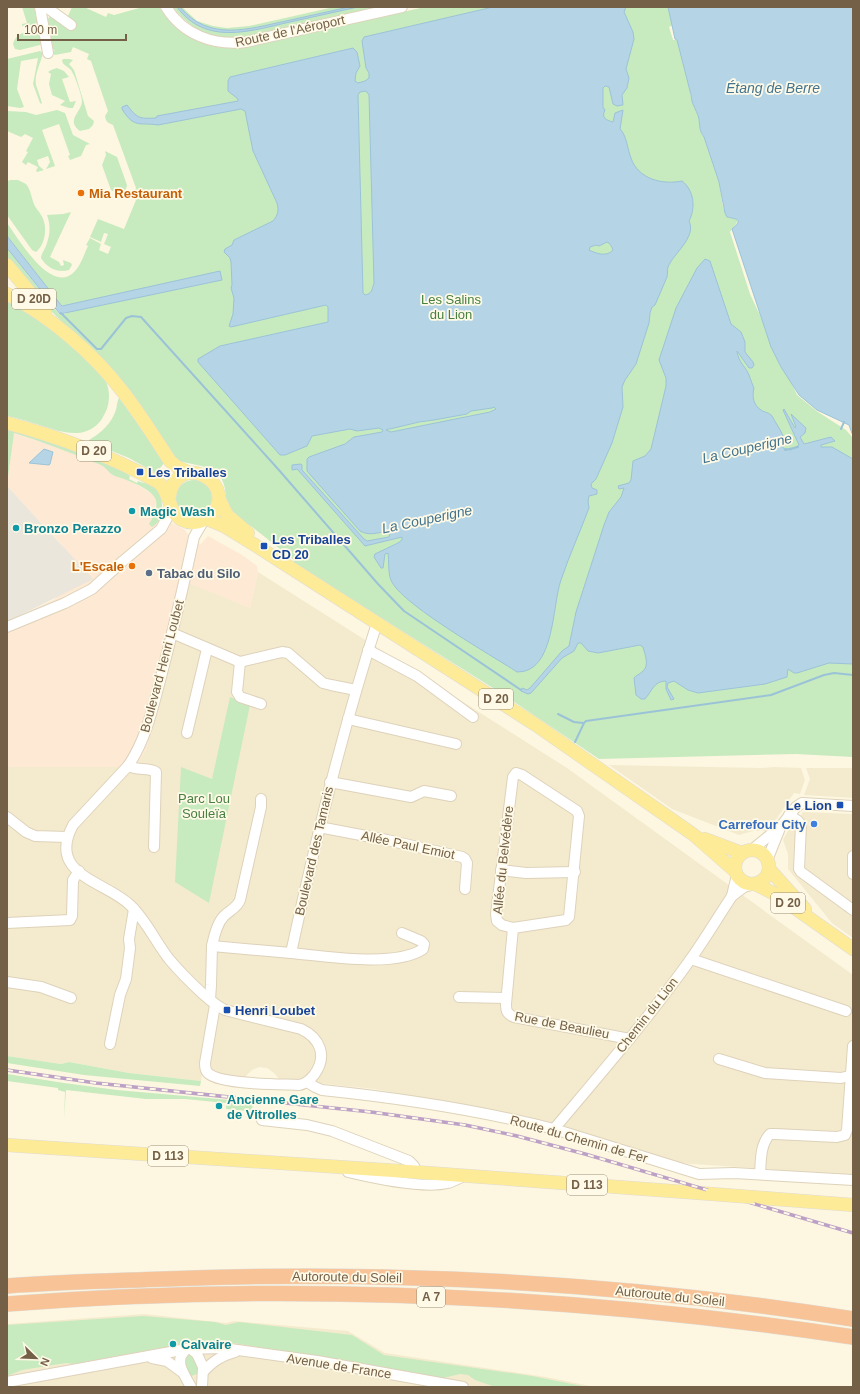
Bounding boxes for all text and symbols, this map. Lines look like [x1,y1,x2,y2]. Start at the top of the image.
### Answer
street label: Route de l'Aéroport [234,12,347,50]
scale bar [18,16,126,42]
text: 100 m [24,23,57,37]
water label: Étang de Berre [726,80,820,96]
place label: Mia Restaurant [89,186,183,201]
marker: Mia Restaurant [76,188,86,198]
road number: D 20D [12,289,56,309]
park label: Les Salins du Lion [421,292,481,322]
water label: La Couperigne [700,430,794,466]
road number: D 20 [77,441,111,461]
place label: Les Triballes [148,465,227,480]
marker: Les Triballes [135,467,145,477]
water label: La Couperigne [380,502,474,536]
place label: Magic Wash [140,504,215,519]
marker: Magic Wash [127,506,137,516]
place label: Bronzo Perazzo [24,521,122,536]
marker: Bronzo Perazzo [11,523,21,533]
place label: Les Triballes CD 20 [272,532,351,562]
marker: Les Triballes CD 20 [259,541,269,551]
place label: L'Escale [72,559,124,574]
marker: L'Escale [127,561,137,571]
place label: Tabac du Silo [157,566,241,581]
marker: Tabac du Silo [144,568,154,578]
street label: Boulevard Henri Loubet [137,598,187,734]
road number: D 20 [479,689,513,709]
street label: Boulevard des Tamaris [292,785,336,917]
park label: Parc Lou Souleïa [178,791,230,821]
place label: Le Lion [786,798,832,813]
marker: Le Lion [835,800,845,810]
street label: Allée du Belvédère [490,805,516,915]
place label: Carrefour City [719,817,807,832]
marker: Carrefour City [809,819,819,829]
street label: Allée Paul Emiot [360,828,457,862]
road number: D 20 [771,893,805,913]
street label: Chemin du Lion [613,975,681,1055]
place label: Henri Loubet [235,1003,316,1018]
marker: Henri Loubet [222,1005,232,1015]
street label: Rue de Beaulieu [513,1008,611,1042]
place label: Ancienne Gare de Vitrolles [227,1092,319,1122]
marker: Ancienne Gare de Vitrolles [214,1101,224,1111]
street label: Route du Chemin de Fer [509,1112,650,1166]
road number: D 113 [148,1146,188,1166]
road number: D 113 [567,1175,607,1195]
street label: Autoroute du Soleil [292,1269,402,1285]
street label: Autoroute du Soleil [615,1283,726,1309]
road number: A 7 [417,1287,445,1307]
place label: Calvaire [181,1337,232,1352]
north arrow [16,1338,56,1378]
marker: Calvaire [168,1339,178,1349]
street label: Avenue de France [285,1350,393,1382]
text: N [38,1356,52,1368]

